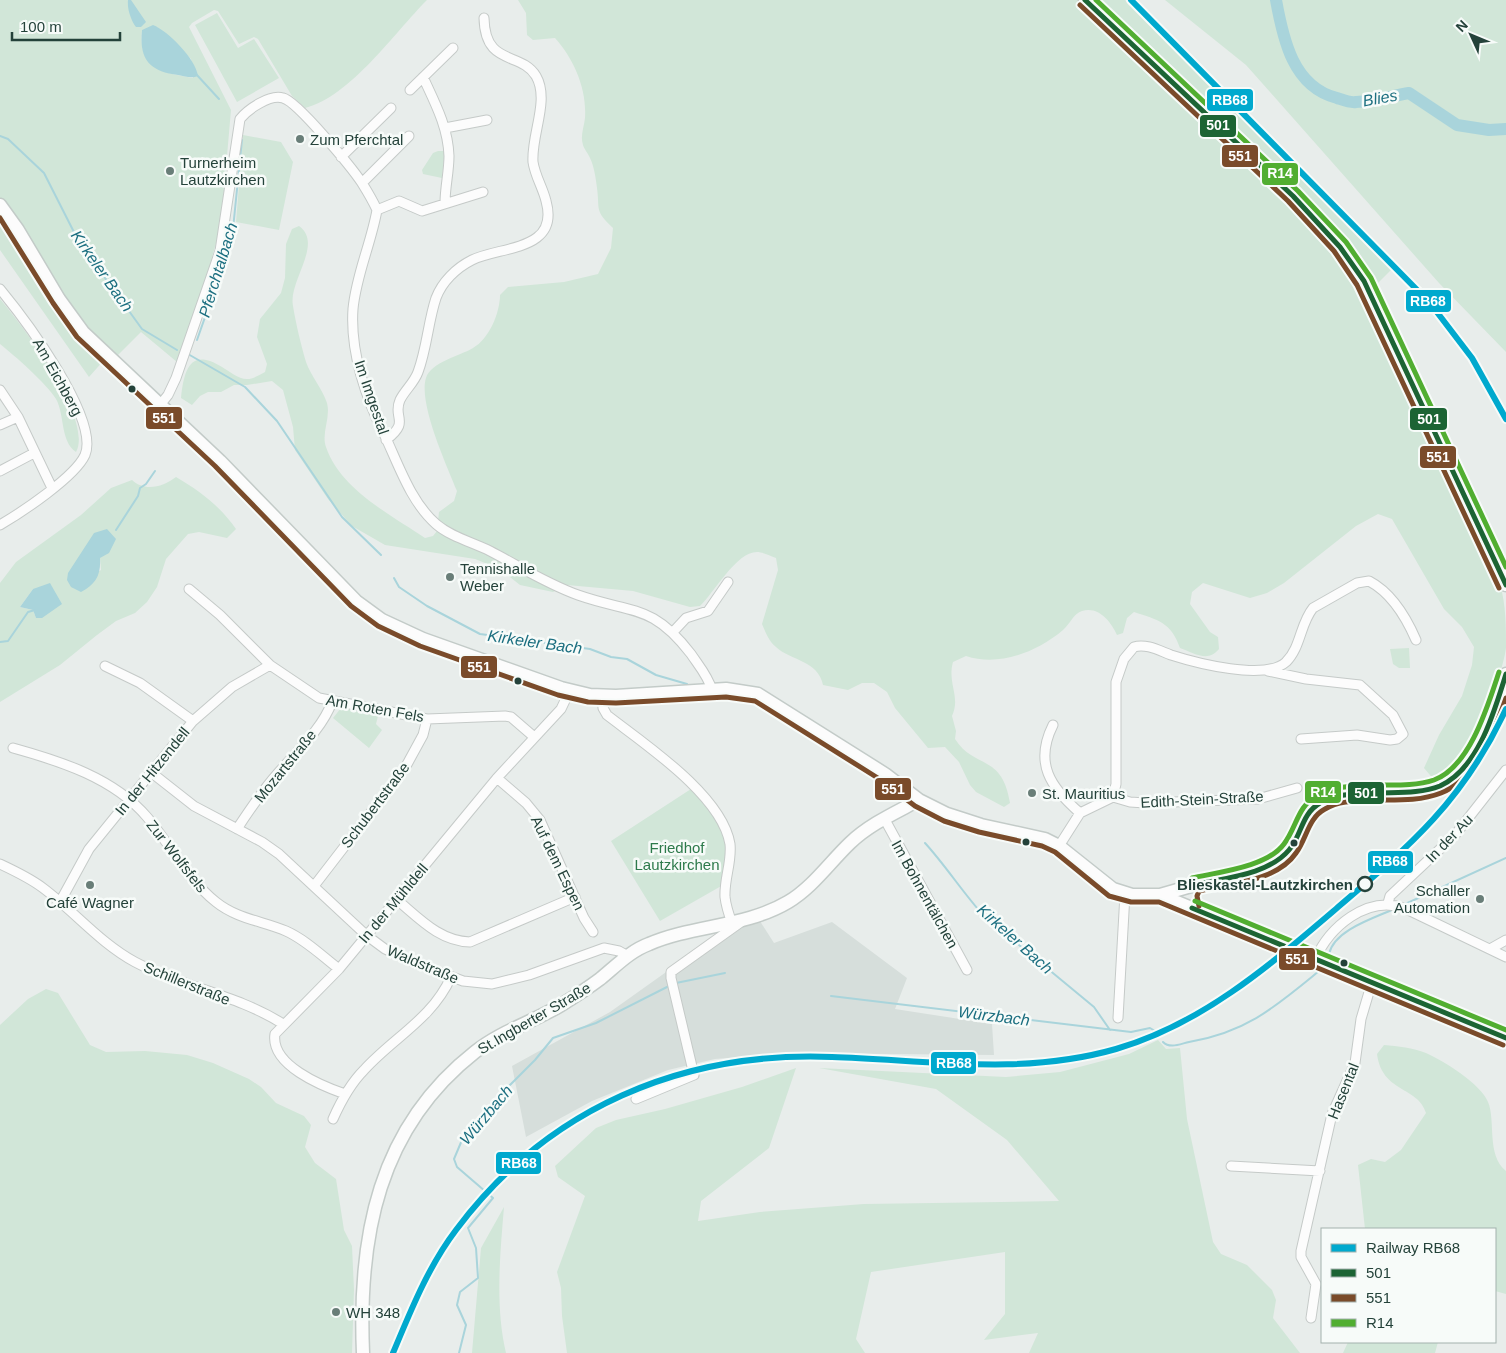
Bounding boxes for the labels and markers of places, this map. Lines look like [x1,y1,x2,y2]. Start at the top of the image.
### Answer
place label: Zum Pferchtal [310,131,403,148]
marker: Zum Pferchtal [294,133,306,145]
place label: Turnerheim Lautzkirchen [180,154,265,188]
marker: Turnerheim Lautzkirchen [164,165,176,177]
unlabelled marker [127,384,137,394]
place label: Tennishalle Weber [460,560,535,594]
marker: Tennishalle Weber [444,571,456,583]
unlabelled marker [513,676,523,686]
place label: St. Mauritius [1042,785,1125,802]
marker: St. Mauritius [1026,787,1038,799]
unlabelled marker [1021,837,1031,847]
unlabelled marker [1289,838,1299,848]
place label: Blieskastel-Lautzkirchen [1177,876,1353,893]
marker: Blieskastel-Lautzkirchen [1357,876,1373,892]
marker: Café Wagner [84,879,96,891]
place label: Schaller Automation [1394,882,1470,916]
marker: Schaller Automation [1474,893,1486,905]
place label: Café Wagner [46,894,134,911]
unlabelled marker [1339,958,1349,968]
place label: WH 348 [346,1304,400,1321]
marker: WH 348 [330,1306,342,1318]

